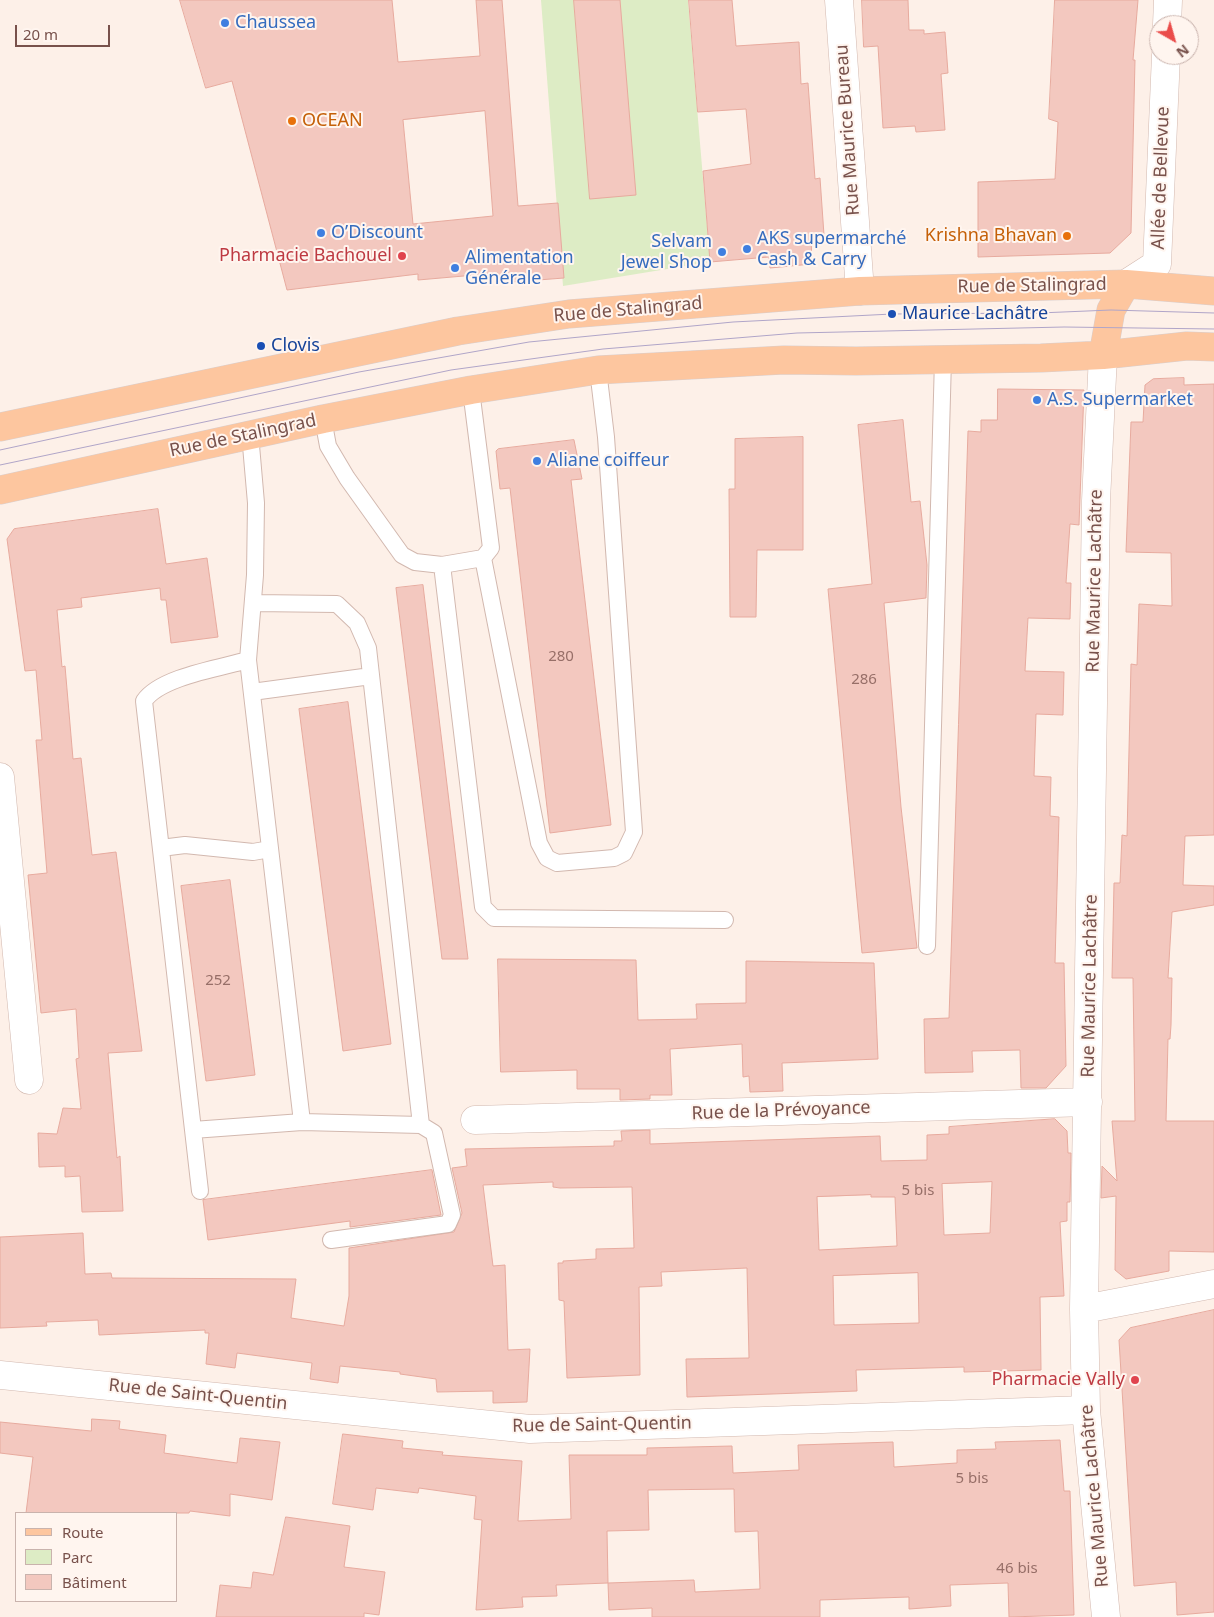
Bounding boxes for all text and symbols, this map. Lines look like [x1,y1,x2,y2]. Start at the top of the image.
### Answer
place label: Chaussea [235,12,316,34]
scale bar [18,15,112,47]
north arrow [1149,15,1199,65]
marker: Chaussea [219,17,231,29]
text: 20 m [23,24,58,44]
text: N [1173,40,1193,62]
street label: Rue Maurice Bureau [831,44,865,216]
street label: Allée de Bellevue [1148,106,1174,250]
place label: OCEAN [302,110,363,132]
marker: OCEAN [286,115,298,127]
place label: O’Discount [331,222,423,244]
place label: Krishna Bhavan [925,225,1057,247]
marker: O’Discount [315,227,327,239]
place label: AKS supermarché Cash & Carry [757,228,907,270]
marker: Krishna Bhavan [1061,230,1073,242]
place label: Selvam Jewel Shop [621,231,712,274]
marker: AKS supermarché Cash & Carry [741,243,753,255]
place label: Pharmacie Bachouel [219,245,392,267]
marker: Selvam Jewel Shop [716,246,728,258]
place label: Alimentation Générale [465,247,574,290]
marker: Pharmacie Bachouel [396,250,408,262]
marker: Alimentation Générale [449,262,461,274]
street label: Rue de Stalingrad [957,274,1107,298]
street label: Rue de Stalingrad [553,293,703,327]
place label: Maurice Lachâtre [902,303,1048,325]
marker: Maurice Lachâtre [886,308,898,320]
place label: Clovis [271,335,320,357]
marker: Clovis [255,340,267,352]
place label: A.S. Supermarket [1047,389,1193,411]
marker: A.S. Supermarket [1031,394,1043,406]
street label: Rue de Stalingrad [168,410,318,462]
place label: Aliane coiffeur [547,450,669,472]
marker: Aliane coiffeur [531,455,543,467]
street label: Rue Maurice Lachâtre [1083,489,1107,673]
house number: 280 [548,648,574,666]
house number: 286 [851,671,877,689]
street label: Rue Maurice Lachâtre [1078,894,1102,1078]
house number: 252 [205,972,231,990]
street label: Rue de la Prévoyance [691,1097,871,1125]
house number: 5 bis [902,1182,934,1200]
place label: Pharmacie Vally [991,1369,1125,1391]
marker: Pharmacie Vally [1129,1374,1141,1386]
street label: Rue de Saint-Quentin [107,1375,289,1415]
street label: Rue Maurice Lachâtre [1076,1404,1114,1588]
street label: Rue de Saint-Quentin [512,1413,692,1437]
house number: 5 bis [956,1470,988,1488]
legend [15,1512,178,1602]
text: Route [62,1522,104,1542]
text: Parc [62,1547,93,1567]
house number: 46 bis [996,1560,1038,1578]
text: Bâtiment [62,1572,127,1592]

